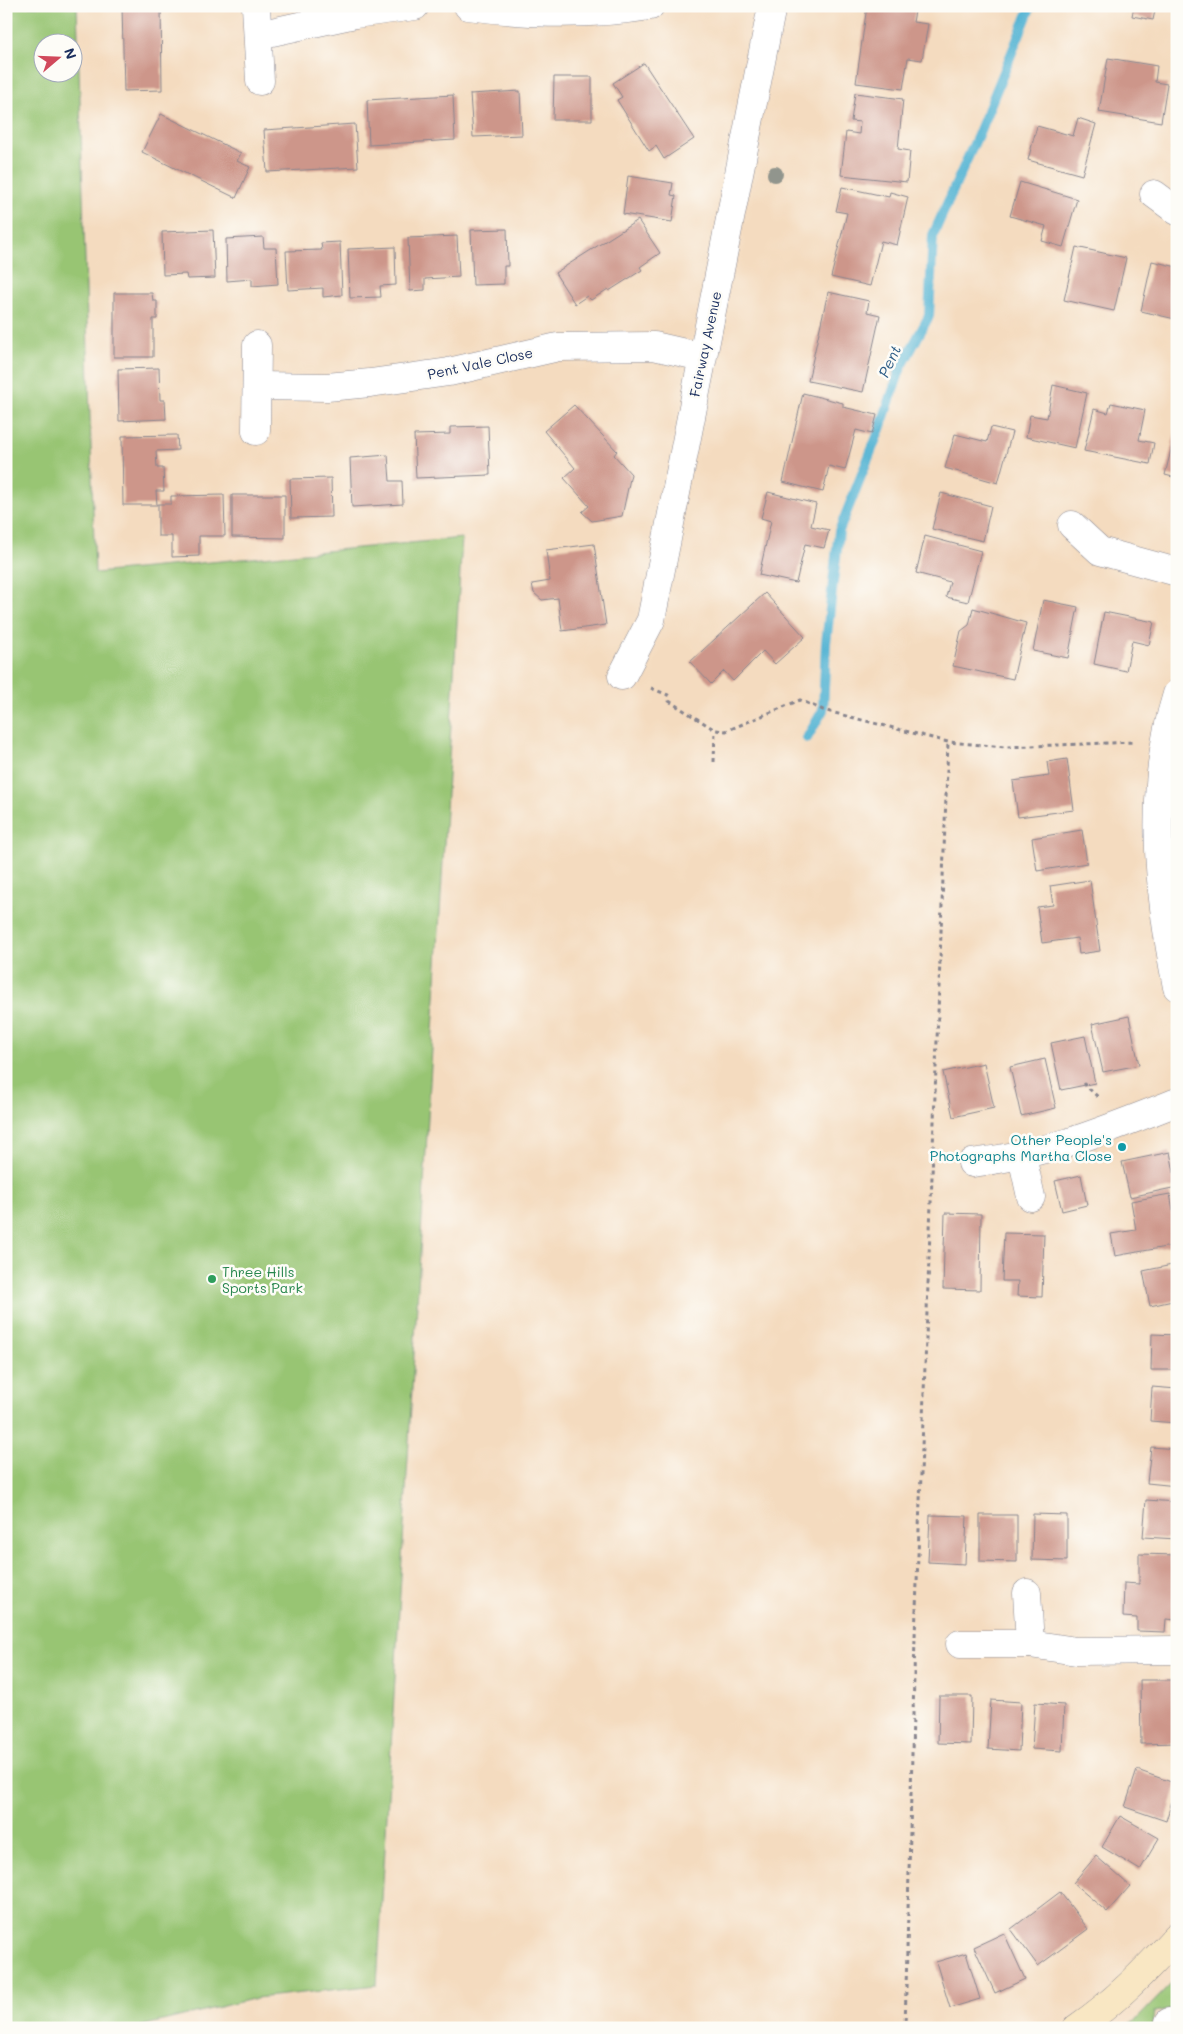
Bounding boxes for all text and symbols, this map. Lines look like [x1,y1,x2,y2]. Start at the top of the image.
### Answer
north arrow [32,32,82,82]
text: N [60,45,81,62]
street label: Fairway Avenue [685,289,725,399]
water label: Pent [873,342,905,380]
street label: Pent Vale Close [426,343,534,383]
place label: Other People's Photographs Martha Close [930,1130,1112,1165]
marker: Other People's Photographs Martha Close [1116,1141,1128,1153]
place label: Three Hills Sports Park [222,1262,303,1297]
marker: Three Hills Sports Park [206,1273,218,1285]

